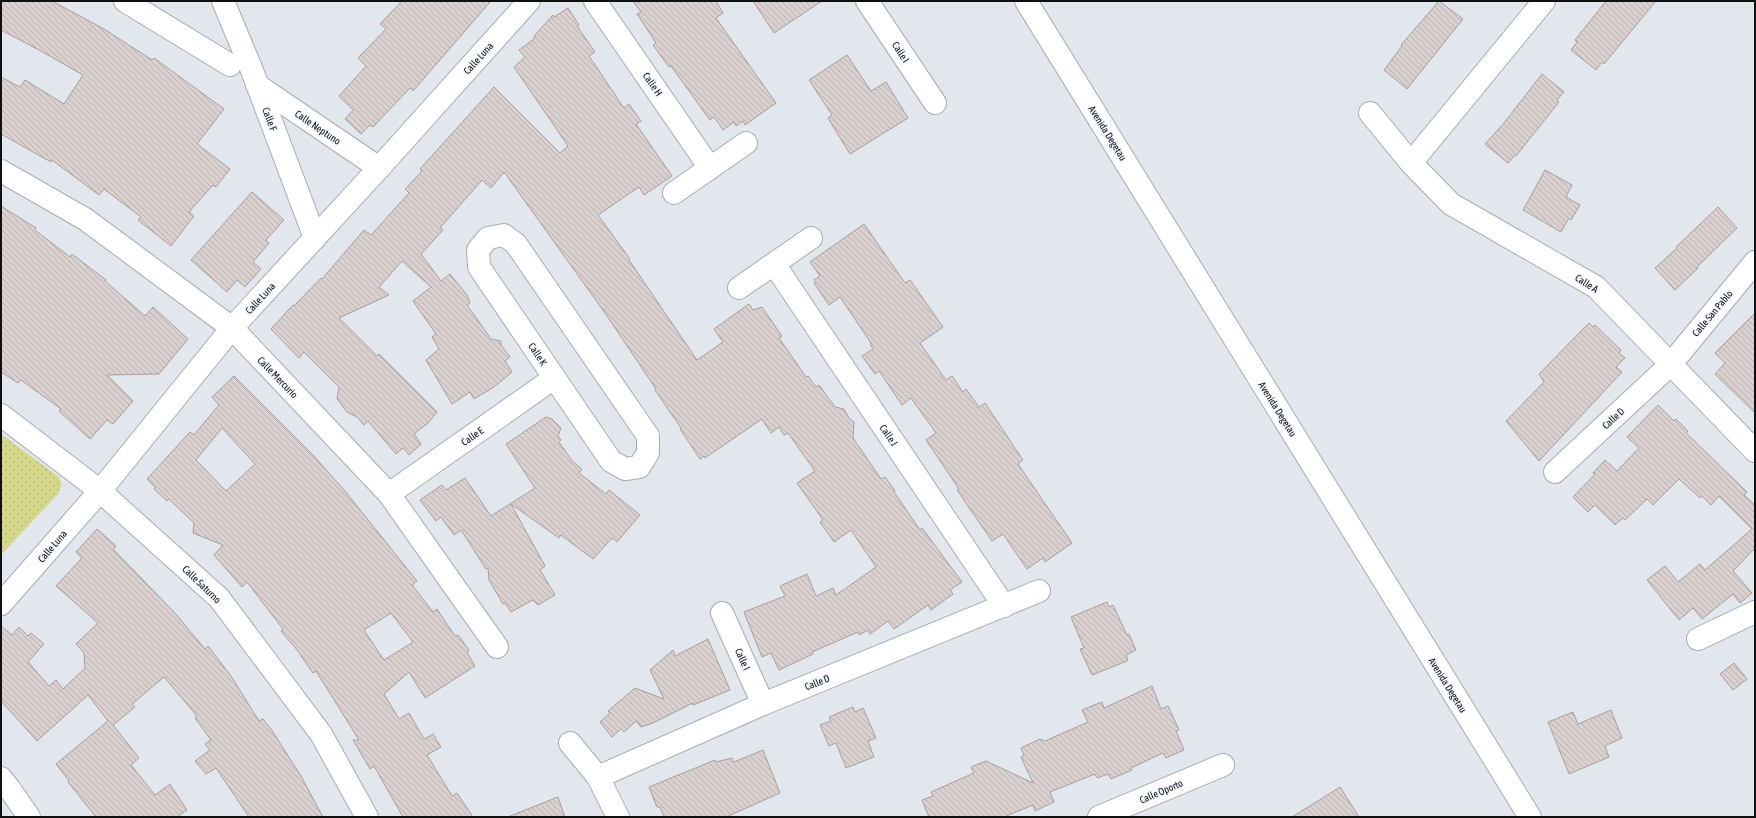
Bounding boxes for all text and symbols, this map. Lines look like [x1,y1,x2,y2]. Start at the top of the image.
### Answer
street label: Calle Luna [461,40,496,76]
street label: Calle I [890,40,911,65]
street label: Calle H [641,70,665,98]
street label: Avenida Degetau [1086,104,1129,163]
street label: Calle F [260,106,279,132]
street label: Calle Neptuno [293,108,343,147]
street label: Calle A [1573,272,1600,295]
street label: Calle Luna [243,280,278,316]
street label: Calle San Pablo [1690,288,1735,339]
street label: Calle K [526,341,549,368]
street label: Calle Mercurio [255,354,300,400]
street label: Avenida Degetau [1256,380,1299,439]
street label: Calle D [1600,405,1627,431]
street label: Calle J [877,422,900,448]
street label: Calle E [459,424,486,448]
street label: Calle Luna [36,528,69,564]
street label: Calle Saturno [180,563,223,606]
street label: Calle I [733,647,752,672]
street label: Avenida Degetau [1426,656,1469,715]
street label: Calle D [803,672,832,692]
street label: Calle Oporto [1138,777,1185,805]

